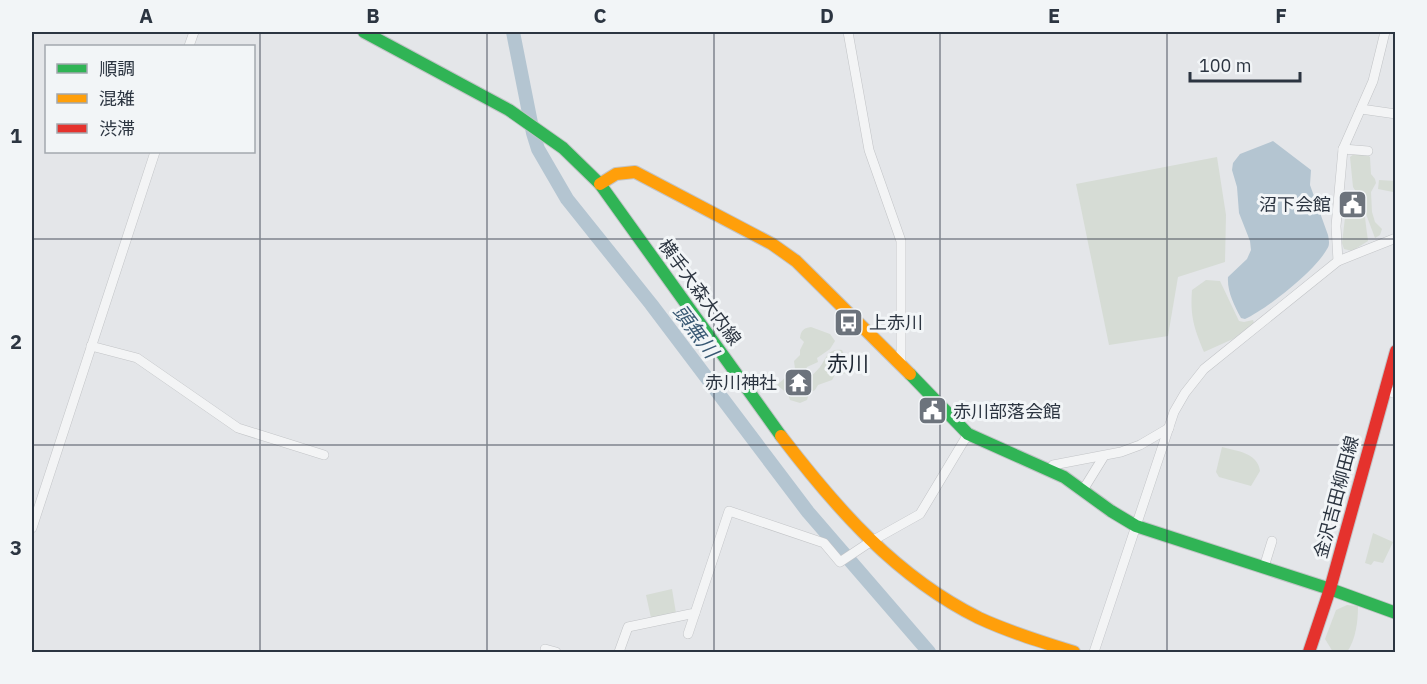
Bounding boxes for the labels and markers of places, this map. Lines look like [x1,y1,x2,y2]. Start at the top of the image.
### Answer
public building icon: 沼下会館 [1336,188,1368,220]
place label: 沼下会館 [1259,193,1331,216]
bus stop icon: 上赤川 [832,306,864,338]
place label: 上赤川 [869,311,923,334]
temple icon: 赤川神社 [782,366,814,398]
place label: 赤川神社 [705,371,777,394]
public building icon: 赤川部落会館 [916,395,948,427]
place label: 赤川部落会館 [953,400,1061,423]

